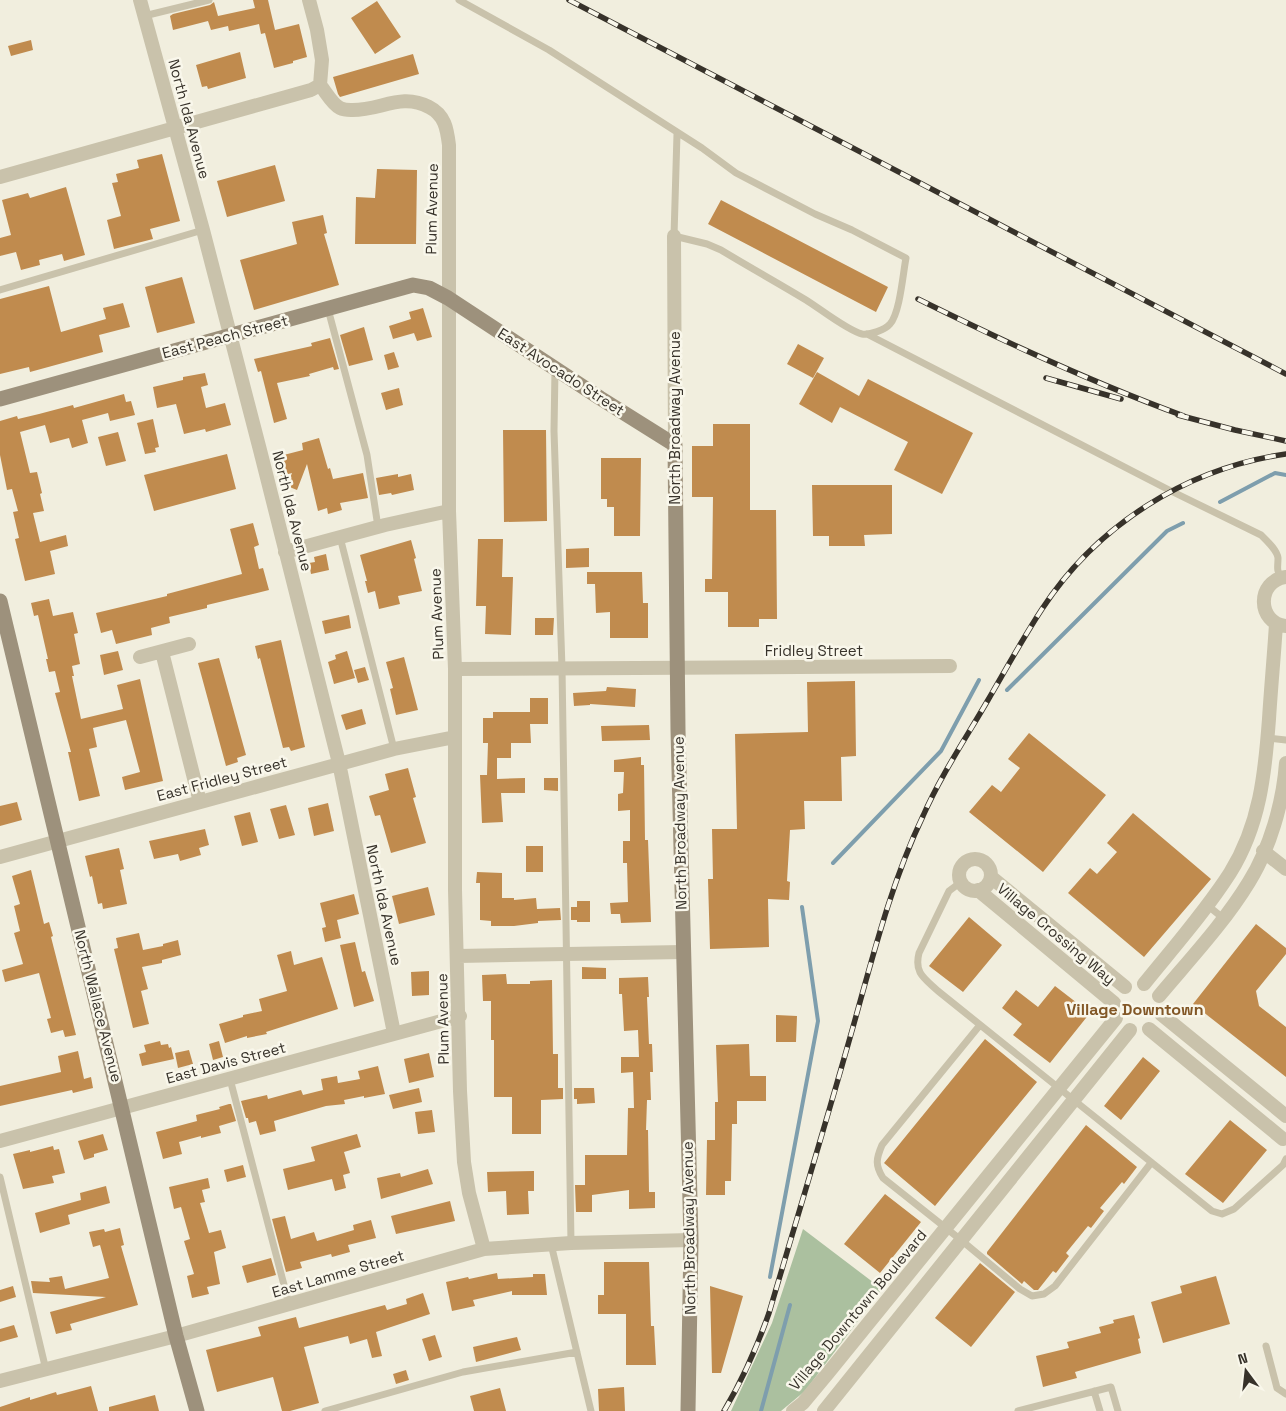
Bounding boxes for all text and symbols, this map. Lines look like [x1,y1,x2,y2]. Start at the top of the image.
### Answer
street label: North Ida Avenue [164,57,215,181]
street label: Plum Avenue [421,163,442,255]
street label: East Peach Street [160,311,290,362]
street label: East Avocado Street [494,323,628,420]
street label: North Broadway Avenue [665,331,684,505]
street label: North Ida Avenue [268,449,317,573]
street label: Plum Avenue [425,568,448,660]
street label: Fridley Street [765,641,863,660]
street label: North Broadway Avenue [668,736,691,910]
street label: East Fridley Street [155,752,289,805]
street label: North Ida Avenue [362,843,407,967]
street label: Village Crossing Way [994,879,1119,988]
street label: North Wallace Avenue [70,928,127,1084]
street label: Plum Avenue [432,973,453,1065]
district label: Village Downtown [1066,999,1204,1020]
street label: East Davis Street [164,1037,288,1088]
street label: North Broadway Avenue [677,1141,700,1315]
street label: Village Downtown Boulevard [785,1225,930,1394]
street label: East Lamme Street [270,1246,406,1301]
north arrow [1221,1346,1271,1396]
text: N [1236,1349,1250,1368]

